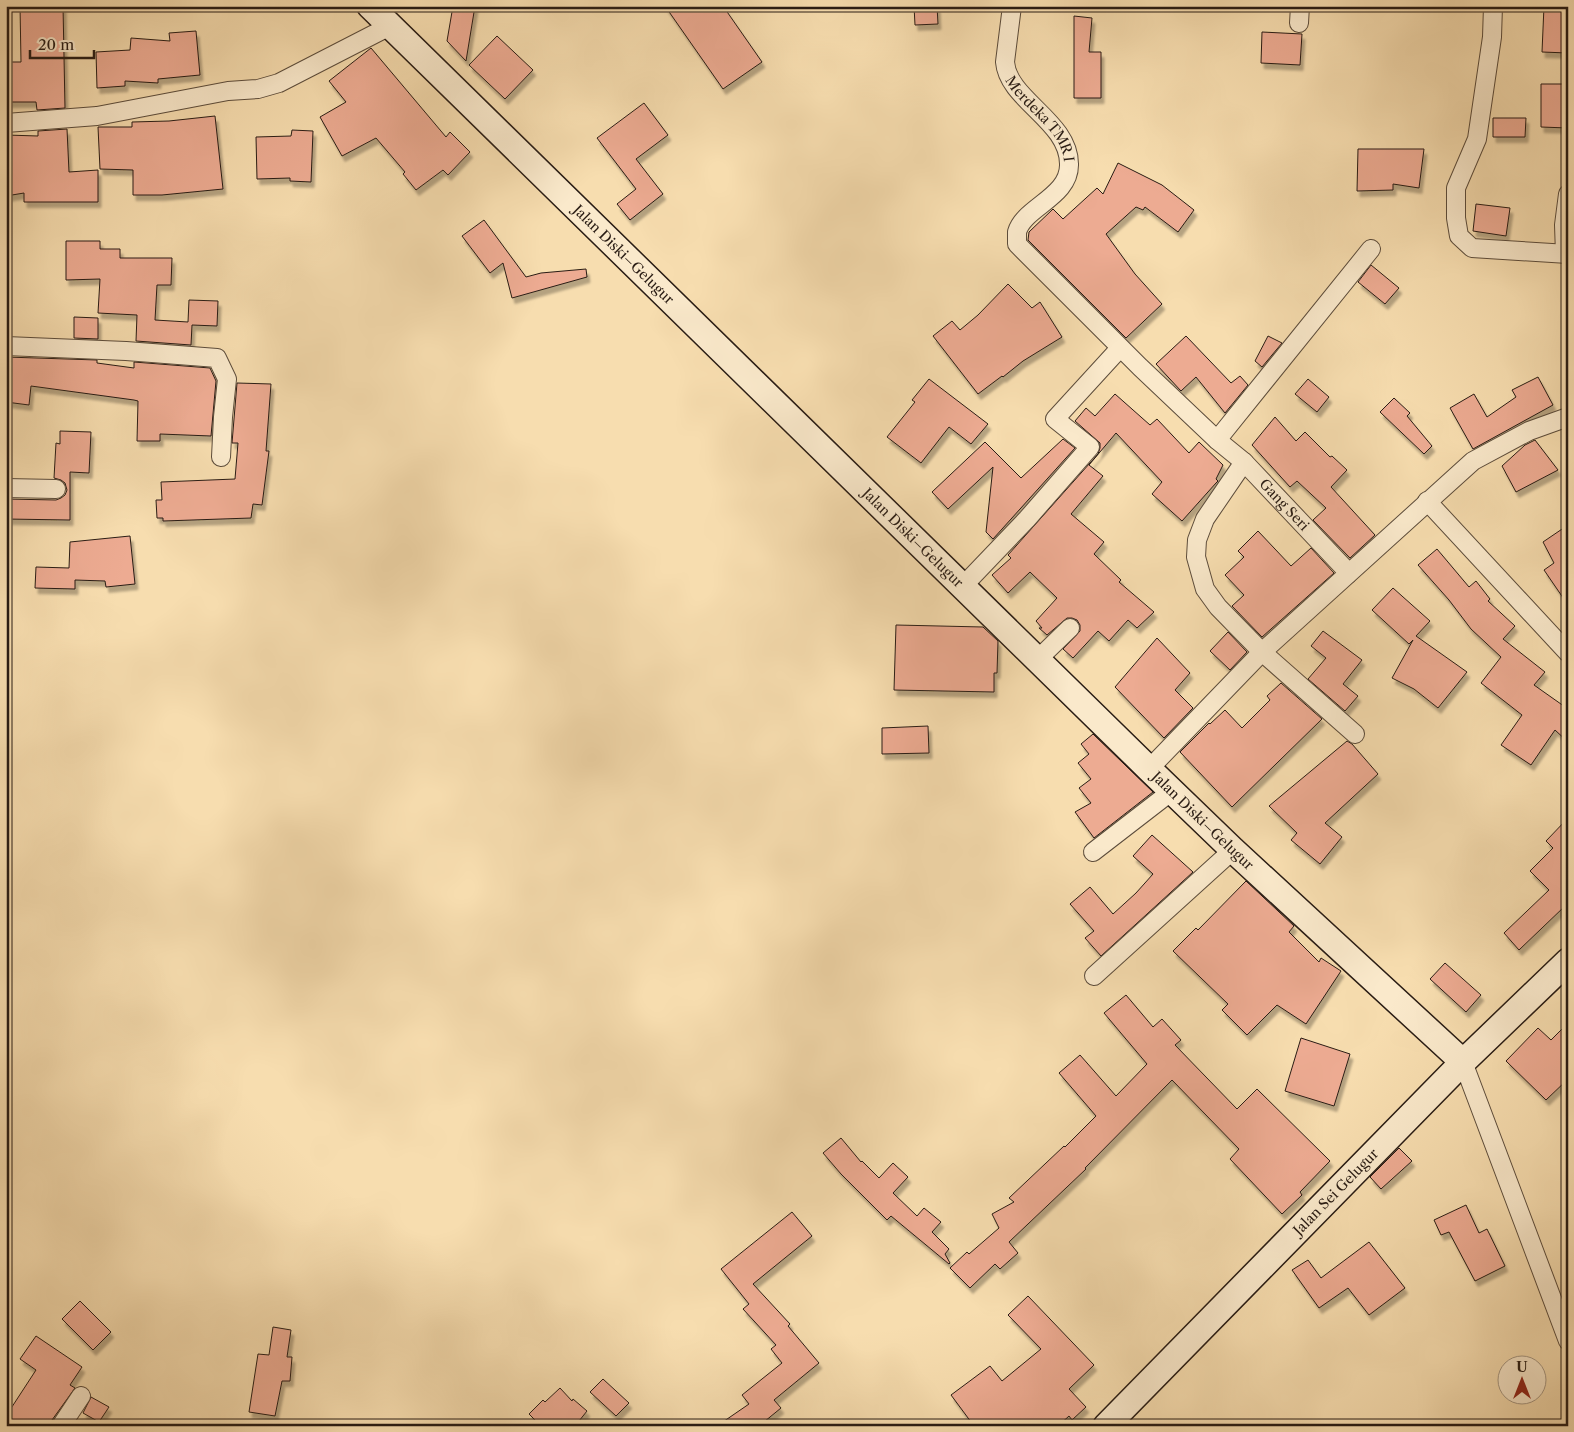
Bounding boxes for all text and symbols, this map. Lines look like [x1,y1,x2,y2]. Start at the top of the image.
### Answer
scale bar [30,28,94,60]
text: 20 m [38,35,74,54]
street label: Merdeka TMR I [1002,72,1078,163]
street label: Jalan Diski–Gelugur [568,199,678,308]
street label: Gang Seri [1255,475,1313,534]
street label: Jalan Diski–Gelugur [857,483,967,591]
street label: Jalan Diski–Gelugur [1147,766,1258,874]
street label: Jalan Sei Gelugur [1288,1145,1382,1240]
north arrow [1496,1354,1546,1404]
text: U [1516,1358,1528,1376]

